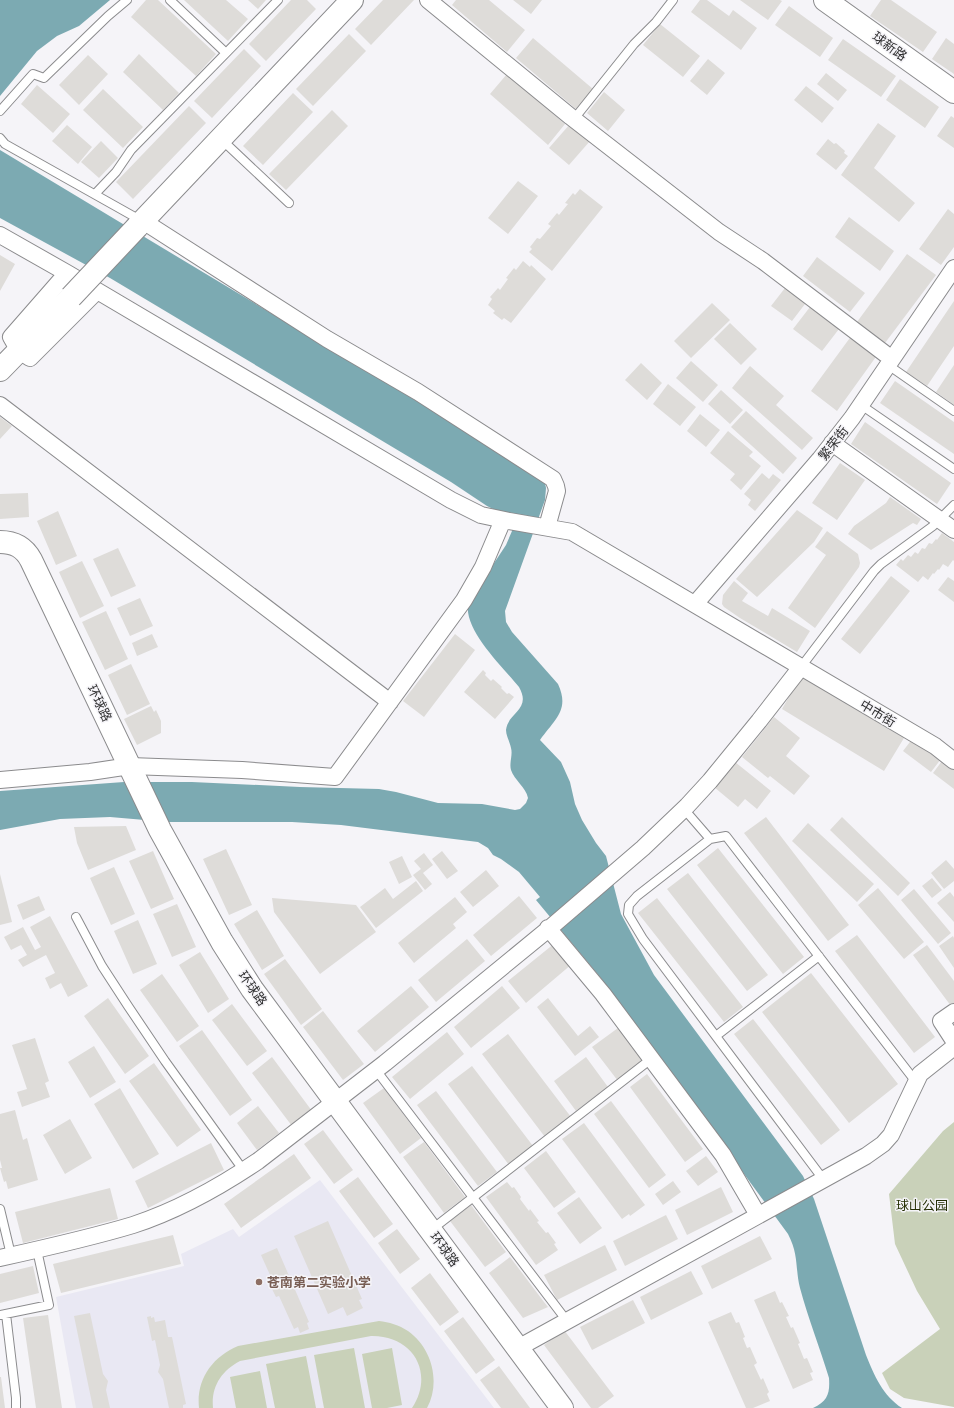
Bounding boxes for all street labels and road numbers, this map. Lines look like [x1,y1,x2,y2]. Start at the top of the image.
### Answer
street label: 球新路 [870,29,910,64]
street label: 繁荣街 [815,423,851,463]
street label: 环球路 [84,682,115,724]
street label: 中市街 [857,697,898,730]
street label: 环球路 [235,968,270,1009]
street label: 环球路 [427,1229,462,1269]

